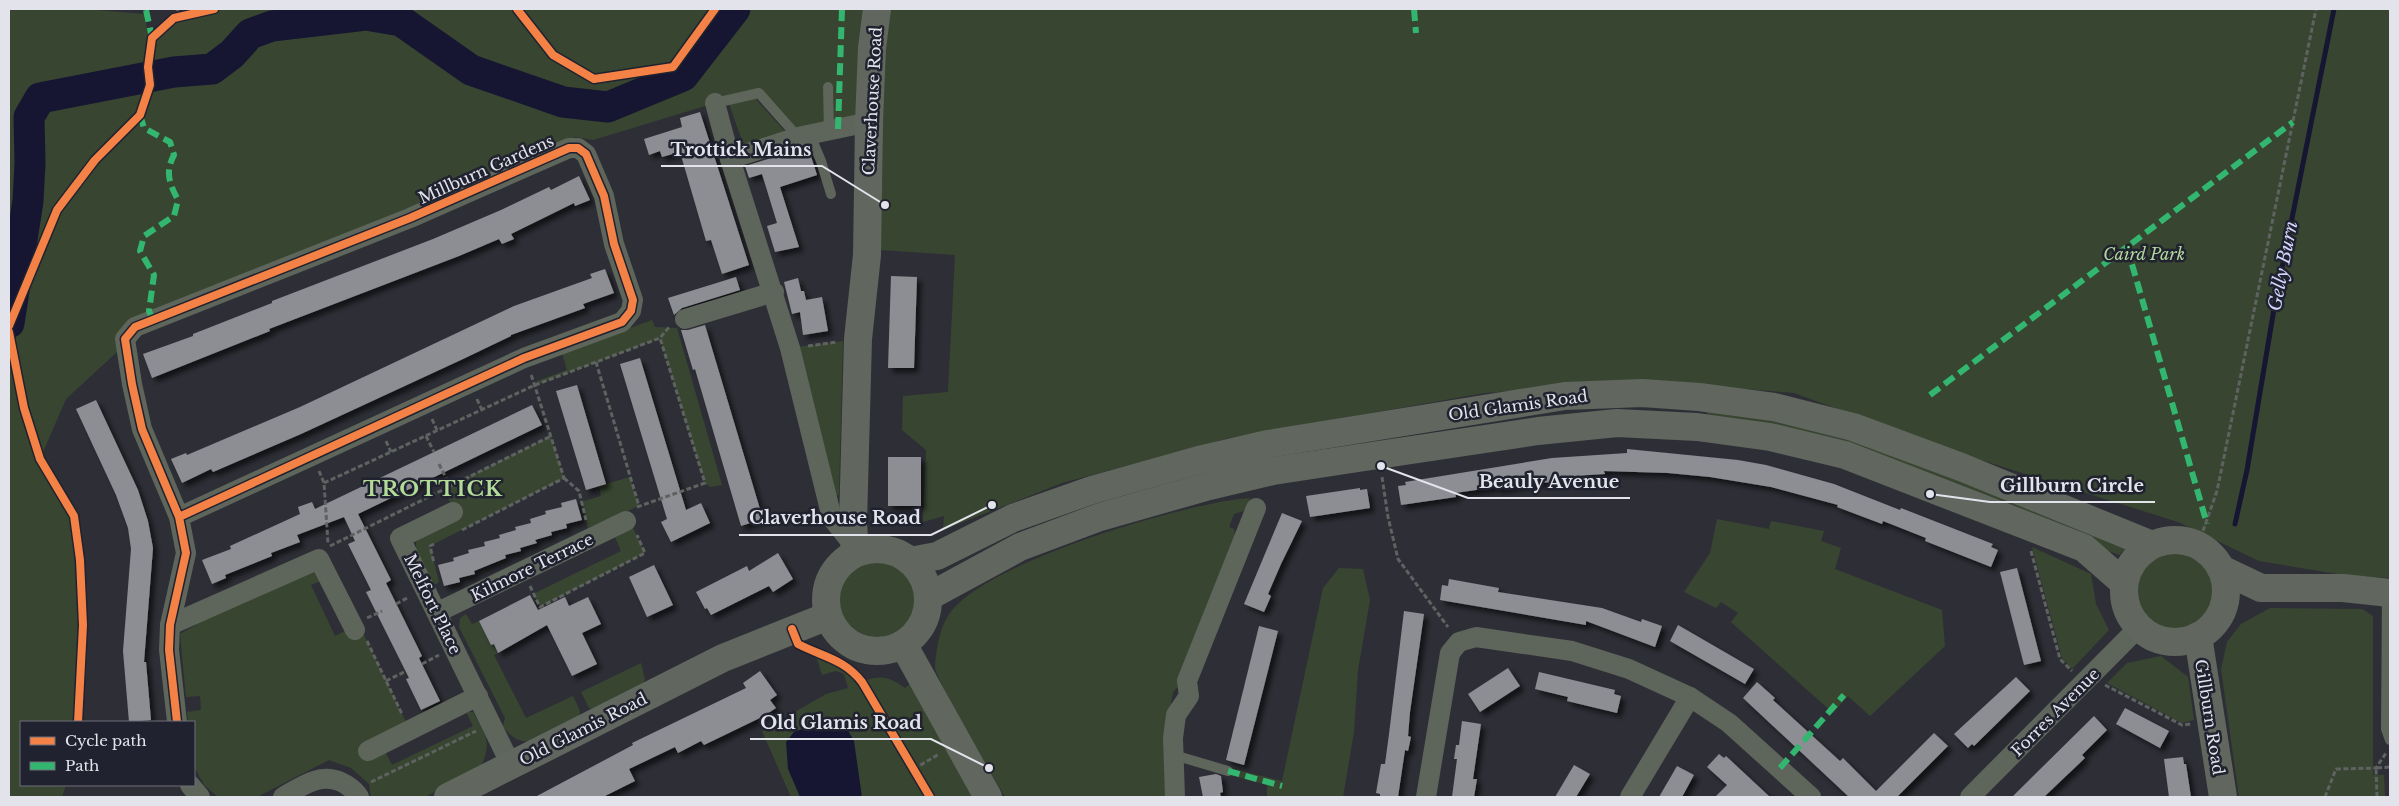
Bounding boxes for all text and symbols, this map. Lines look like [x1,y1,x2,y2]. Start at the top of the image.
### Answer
street label: Claverhouse Road [858,26,886,176]
street label: Millburn Gardens [415,130,557,208]
callout: Trottick Mains [661,133,822,166]
text: Trottick Mains [671,139,811,161]
water label: Gelly Burn [2263,219,2303,313]
park label: Caird Park [2103,244,2185,264]
street label: Old Glamis Road [1447,385,1589,425]
callout: Beauly Avenue [1468,465,1630,498]
callout: Gillburn Circle [1990,469,2155,502]
text: Beauly Avenue [1479,471,1619,493]
text: Gillburn Circle [2000,475,2144,497]
district label: TROTTICK [363,476,503,502]
callout: Claverhouse Road [739,502,931,535]
text: Claverhouse Road [749,507,921,529]
street label: Kilmore Terrace [468,529,596,605]
street label: Melfort Place [400,550,466,658]
street label: Gillburn Road [2191,658,2229,776]
street label: Forres Avenue [2007,664,2103,760]
street label: Old Glamis Road [516,688,650,770]
callout: Old Glamis Road [750,706,931,739]
text: Old Glamis Road [760,712,922,734]
legend [20,721,195,786]
text: Cycle path [65,731,147,750]
text: Path [65,756,99,775]

